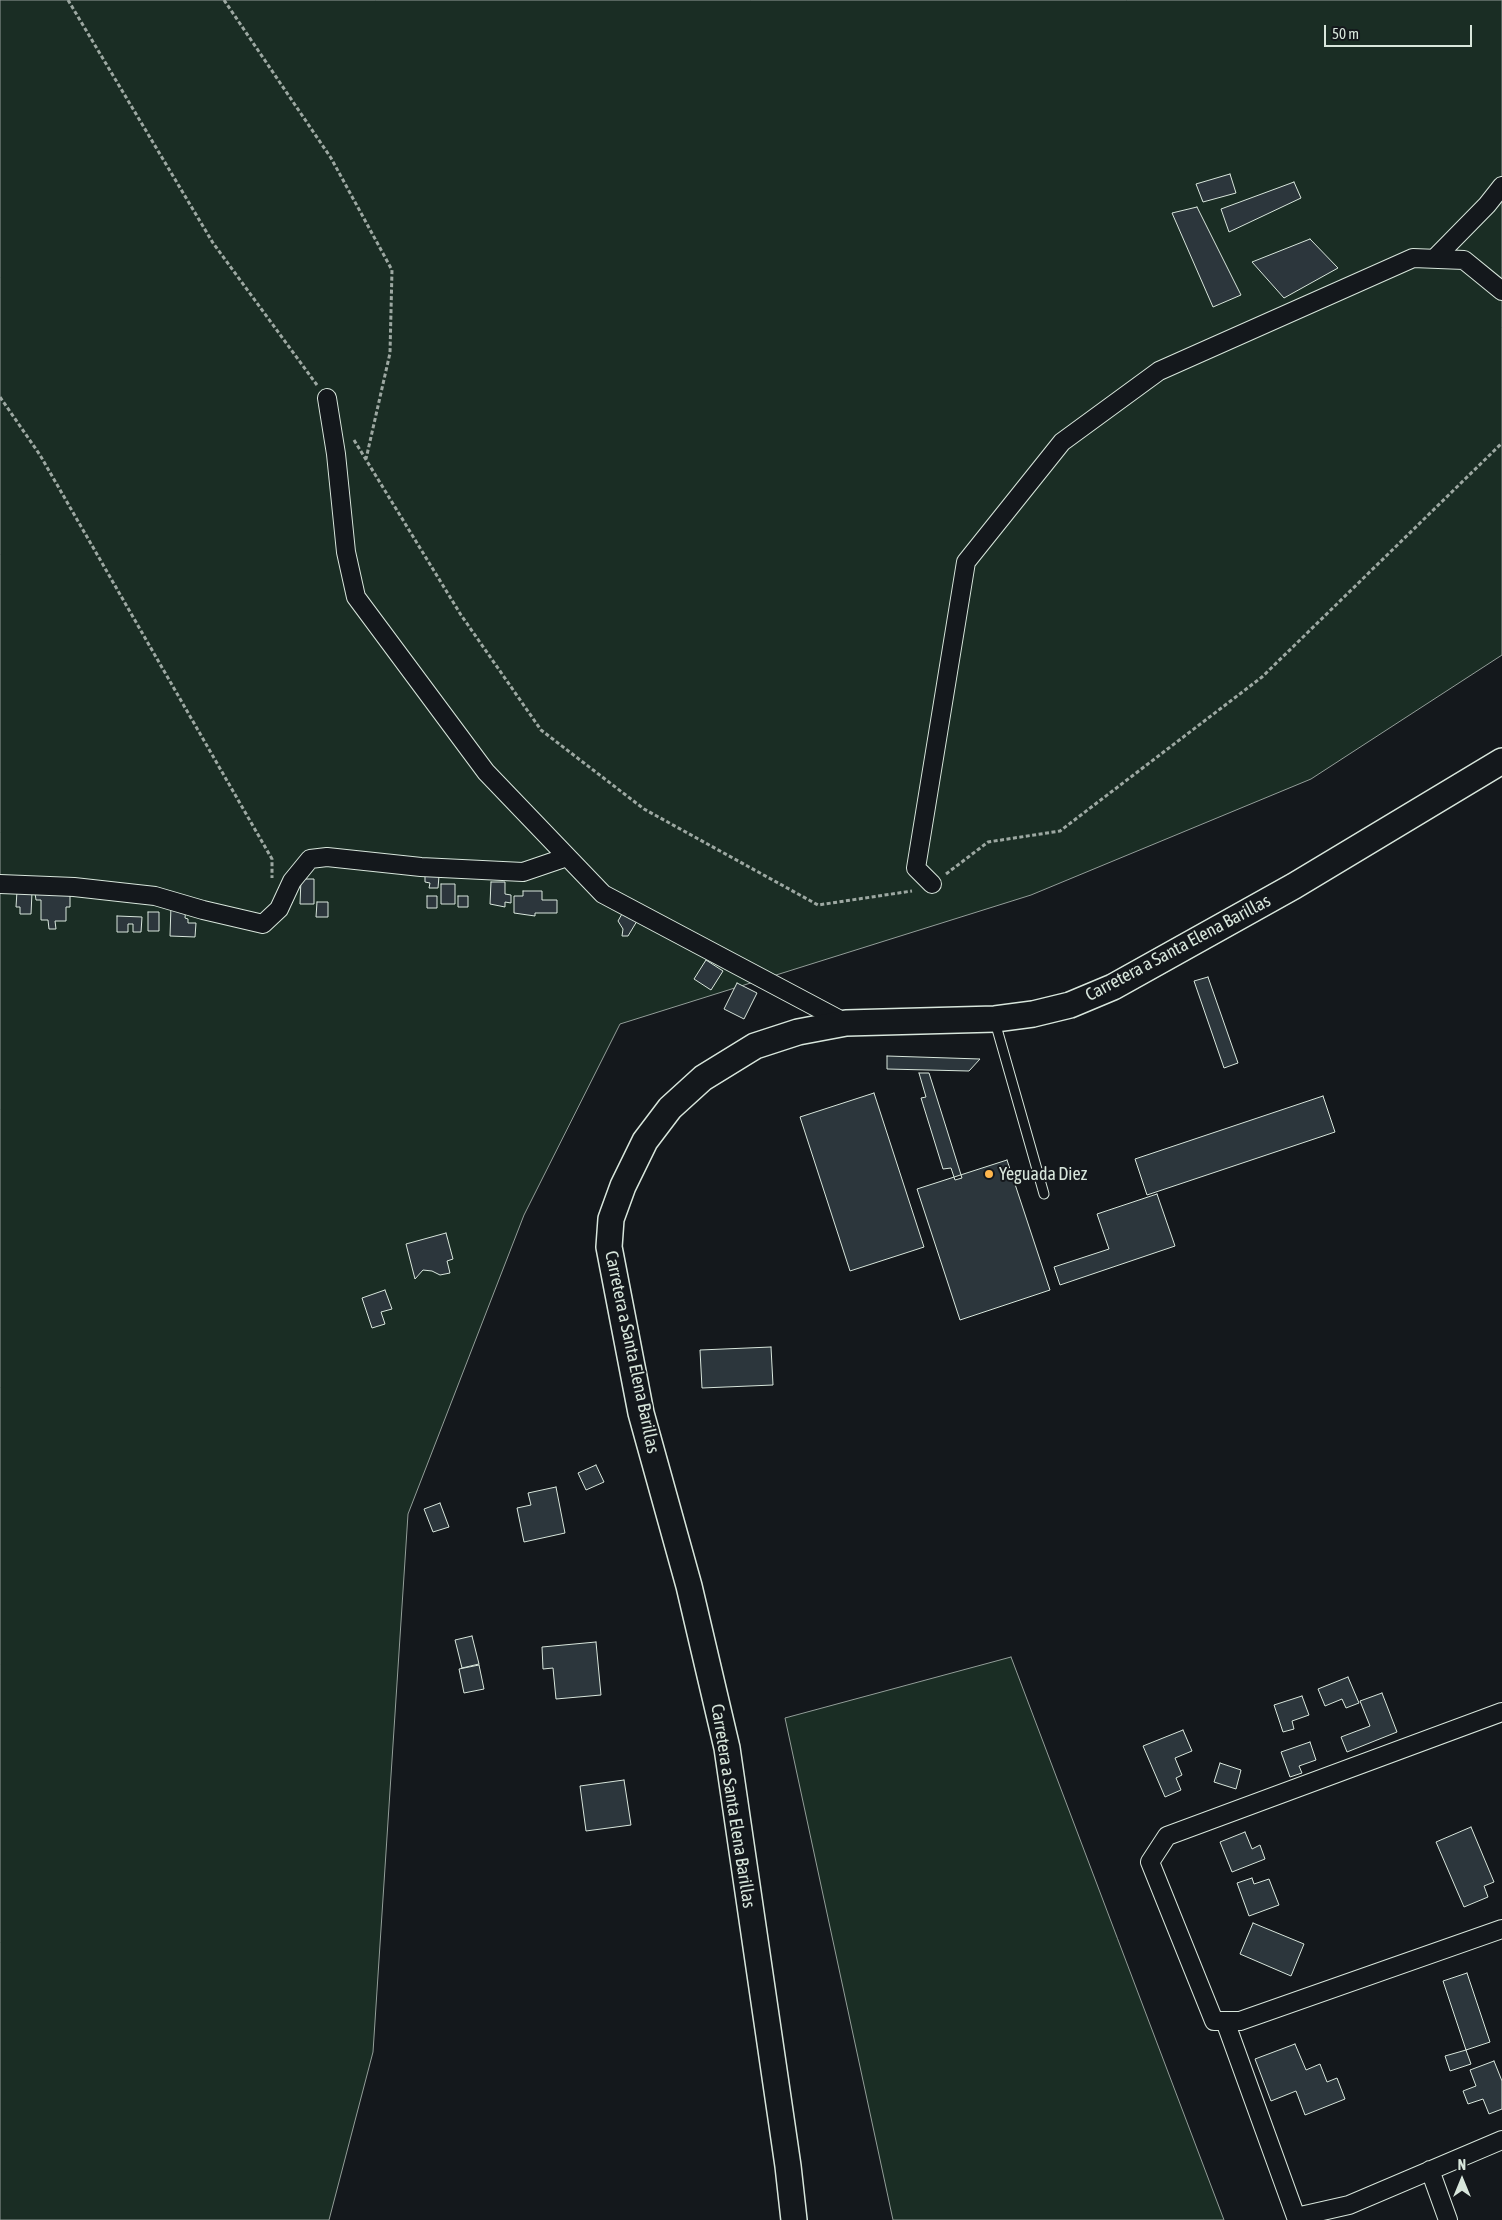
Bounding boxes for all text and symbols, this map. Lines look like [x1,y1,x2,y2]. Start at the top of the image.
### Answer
scale bar [1327,15,1474,47]
text: 50 m [1332,25,1359,42]
street label: Carretera a Santa Elena Barillas [1082,890,1274,1006]
place label: Yeguada Diez [999,1163,1087,1185]
marker: Yeguada Diez [983,1168,995,1180]
street label: Carretera a Santa Elena Barillas [600,1249,664,1455]
street label: Carretera a Santa Elena Barillas [706,1702,760,1910]
north arrow [1437,2155,1487,2205]
text: N [1458,2157,1466,2173]

